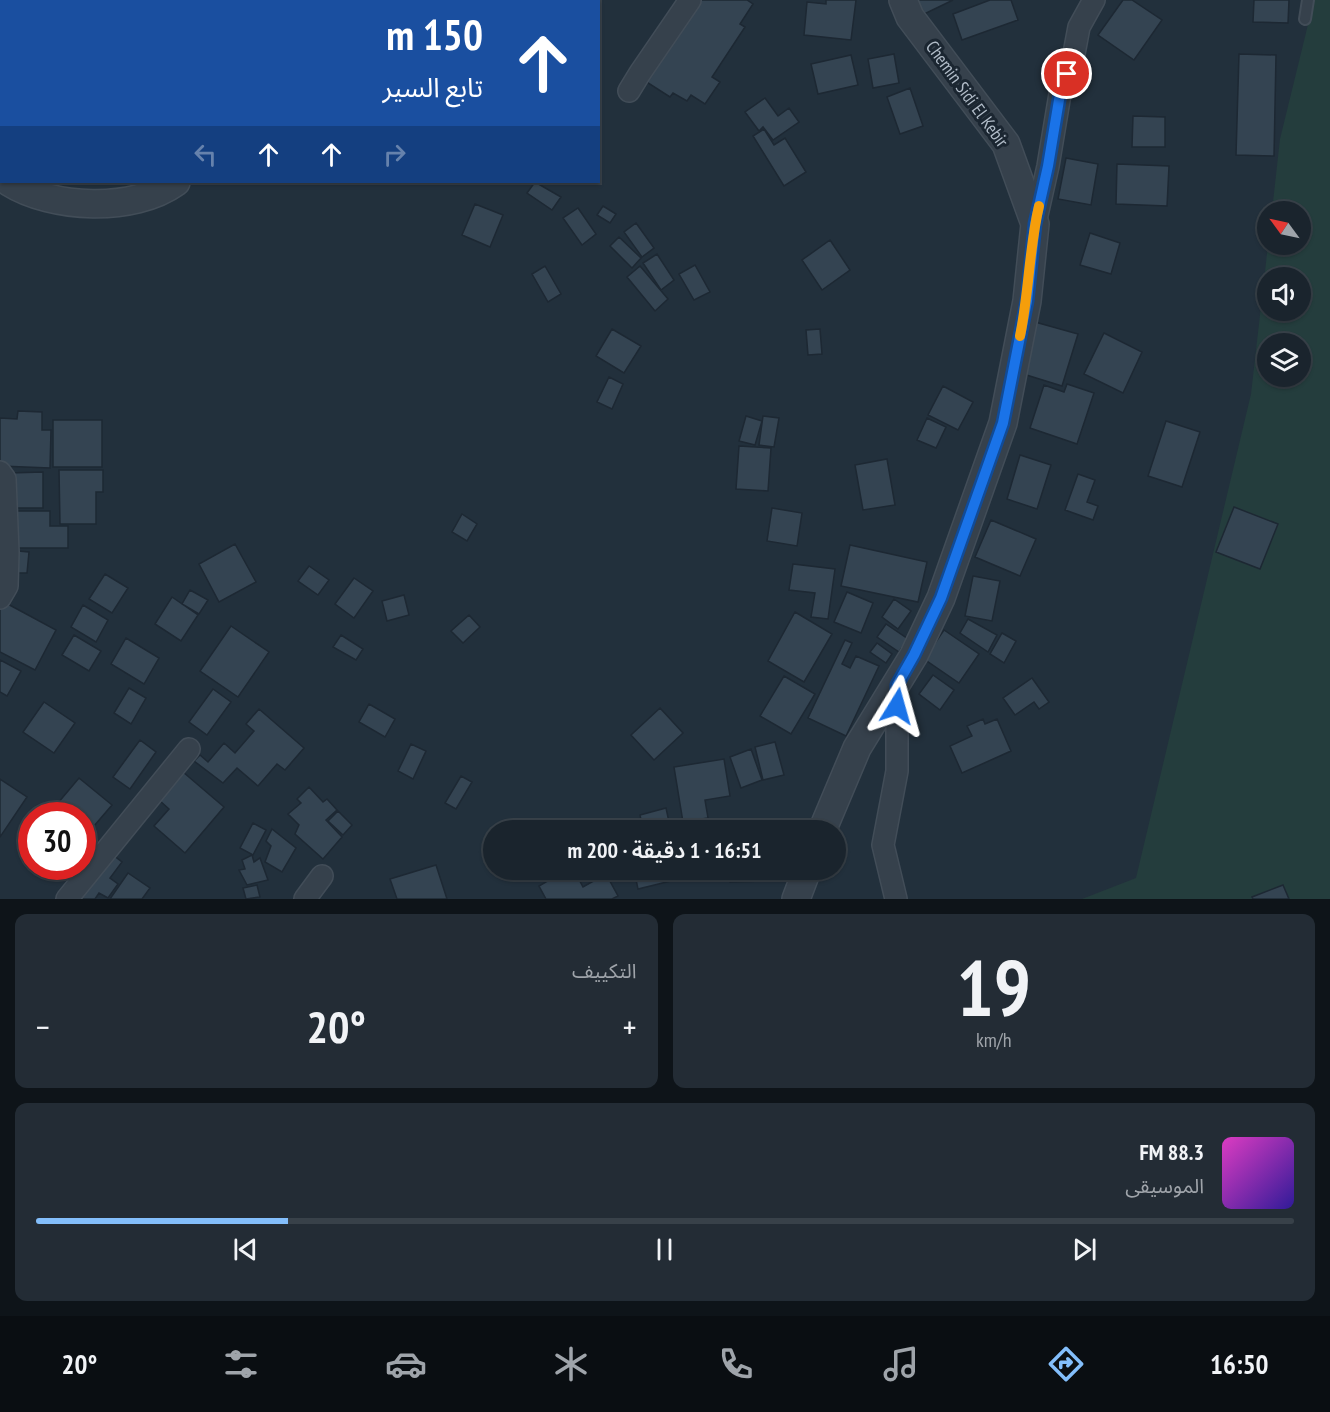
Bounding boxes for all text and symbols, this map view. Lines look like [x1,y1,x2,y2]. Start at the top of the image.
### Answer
text: 150 m [386,7,483,62]
icon: ahead [504,24,582,102]
street label: Chemin Sidi El Kebir [921,36,1014,152]
pin [1041,48,1092,99]
icon: arrive [1050,57,1083,90]
text: تابع السير [383,70,483,104]
icon: left [189,138,222,171]
icon: ahead [252,138,285,171]
icon: ahead [315,138,348,171]
icon: right [378,138,411,171]
north arrow [1257,201,1311,255]
map controls [1257,201,1311,387]
button: sound [1257,267,1311,321]
button: layers [1257,333,1311,387]
position arrow [865,674,929,738]
speed limit sign: 30 [18,802,96,880]
text: 16:51 · 1 دقيقة · 200 m [567,836,762,864]
text: 19 [956,937,1031,1038]
text: التكييف [572,958,637,984]
text: 20° [307,997,366,1055]
text: − [36,1005,50,1048]
text: + [623,1005,637,1048]
text: km/h [976,1027,1012,1053]
text: 88.3 FM [1139,1138,1204,1166]
text: الموسيقى [1125,1173,1204,1199]
icon: previous [229,1233,262,1266]
icon: pause [648,1233,681,1266]
icon: next [1068,1233,1101,1266]
icon: filters [220,1343,262,1385]
icon: car [385,1343,427,1385]
icon: climate [550,1343,592,1385]
icon: phone [715,1343,757,1385]
icon: music [880,1343,922,1385]
icon: directions [1045,1343,1087,1385]
text: 20° [62,1347,97,1381]
text: 16:50 [1210,1347,1269,1381]

